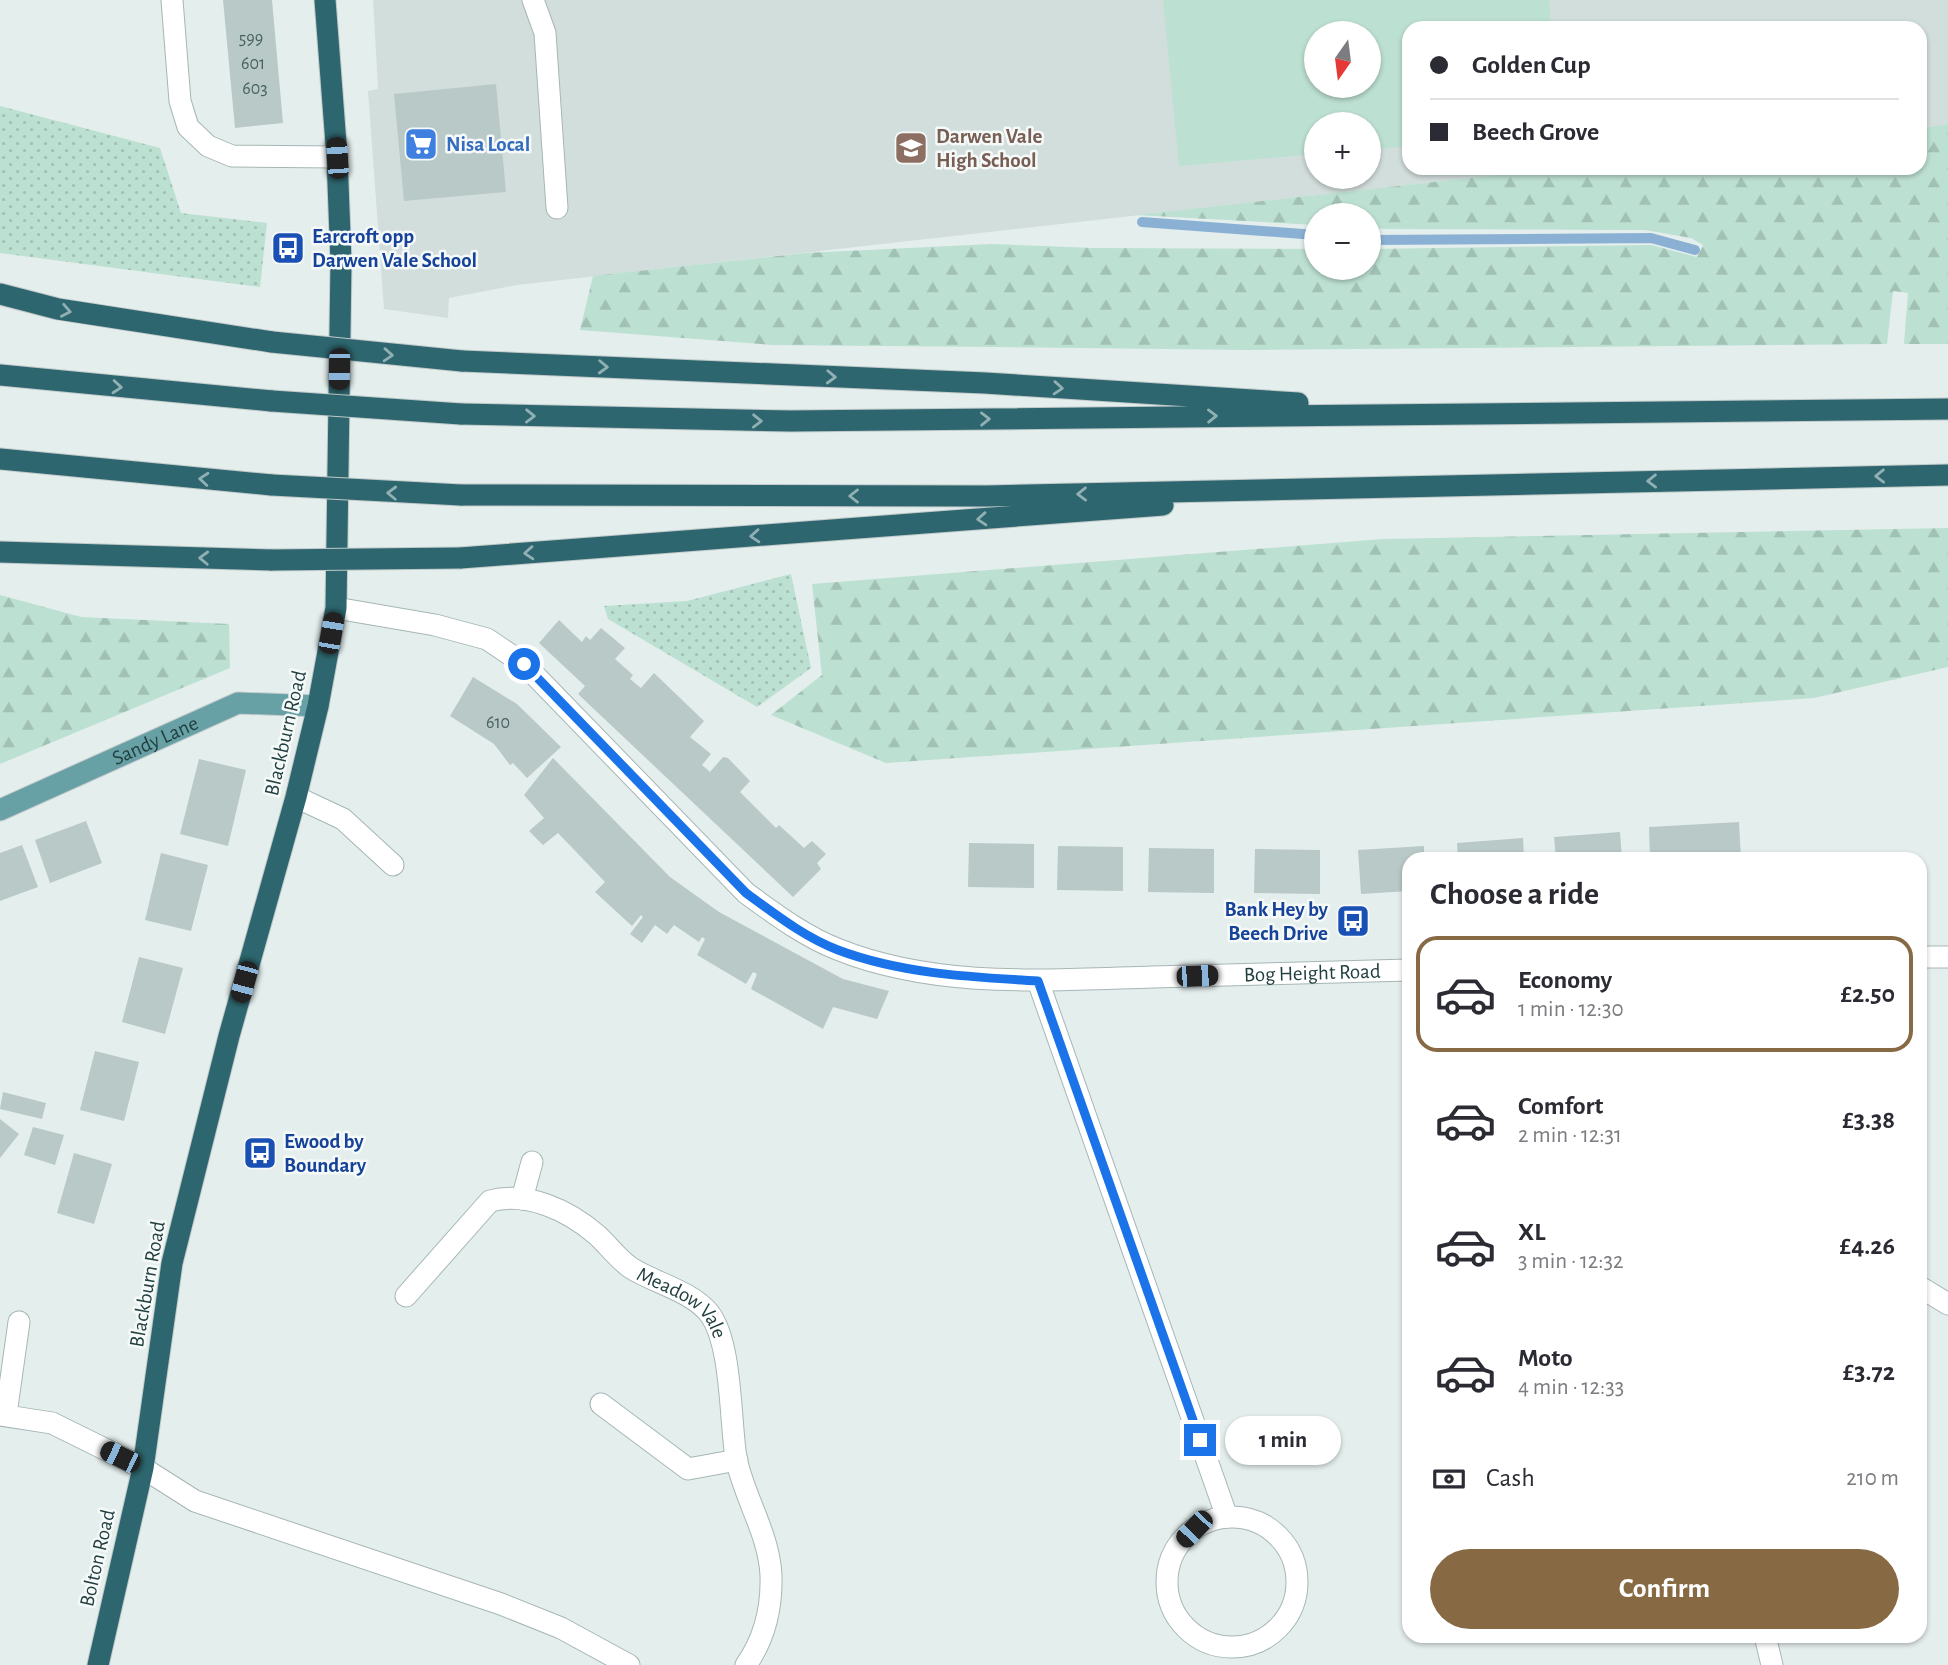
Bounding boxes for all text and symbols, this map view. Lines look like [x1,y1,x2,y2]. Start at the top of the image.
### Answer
north arrow [1304,21,1381,98]
map controls [1304,21,1381,280]
house number: 599 [239,30,263,48]
text: Golden Cup [1472,52,1591,78]
house number: 601 [241,55,265,73]
house number: 603 [242,80,268,98]
button: + [1304,112,1381,189]
text: Beech Grove [1472,119,1599,145]
supermarket icon: Nisa Local [402,125,440,163]
place label: Darwen Vale High School [936,126,1042,171]
school or university icon: Darwen Vale High School [892,129,930,167]
place label: Nisa Local [446,134,530,155]
car [326,136,349,180]
button: − [1304,203,1381,280]
place label: Earcroft opp Darwen Vale School [312,226,477,271]
bus stop icon: Earcroft opp Darwen Vale School [269,229,307,267]
one-way arrow [60,302,72,317]
one-way arrow [383,347,394,362]
car [329,348,350,390]
one-way arrow [598,359,609,374]
one-way arrow [825,369,836,384]
one-way arrow [111,379,122,394]
one-way arrow [1053,380,1064,395]
one-way arrow [524,408,535,423]
one-way arrow [1207,409,1218,424]
one-way arrow [980,411,990,427]
one-way arrow [752,413,763,428]
one-way arrow [1874,469,1885,484]
one-way arrow [198,472,209,487]
one-way arrow [1647,473,1657,489]
one-way arrow [387,485,398,500]
one-way arrow [1076,486,1087,501]
one-way arrow [849,488,859,504]
one-way arrow [977,511,988,526]
one-way arrow [750,528,761,543]
one-way arrow [523,545,534,560]
one-way arrow [198,550,209,565]
car [318,610,345,656]
route start [508,648,540,680]
street label: Blackburn Road [261,668,310,798]
street label: Sandy Lane [109,712,201,769]
house number: 610 [486,714,510,732]
text: Choose a ride [1430,878,1599,910]
place label: Bank Hey by Beech Drive [1224,899,1329,944]
bus stop icon: Bank Hey by Beech Drive [1334,902,1372,940]
car [229,959,260,1005]
street label: Bog Height Road [1243,961,1381,986]
icon: car [1434,963,1497,1026]
car [1176,965,1219,987]
text: Economy [1518,967,1612,993]
text: £2.50 [1840,981,1895,1007]
text: 1 min · 12:30 [1518,998,1624,1021]
icon: car [1434,1089,1497,1152]
text: Comfort [1518,1093,1603,1119]
text: £3.38 [1842,1107,1895,1133]
text: 2 min · 12:31 [1518,1124,1622,1147]
place label: Ewood by Boundary [284,1131,367,1176]
bus stop icon: Ewood by Boundary [241,1134,279,1172]
icon: car [1434,1215,1497,1278]
street label: Blackburn Road [126,1219,169,1349]
text: XL [1518,1219,1545,1245]
text: £4.26 [1840,1233,1895,1259]
text: 3 min · 12:32 [1518,1250,1624,1273]
street label: Meadow Vale [634,1263,730,1341]
icon: car [1434,1341,1497,1404]
text: Moto [1518,1345,1573,1371]
text: £3.72 [1843,1359,1895,1385]
text: 4 min · 12:33 [1518,1376,1624,1399]
callout: 1 min [1224,1416,1340,1464]
route end [1184,1424,1216,1456]
text: 1 min [1259,1429,1307,1452]
car [97,1438,144,1476]
icon: cash [1430,1460,1468,1498]
text: Cash [1486,1465,1535,1491]
text: 210 m [1846,1467,1899,1490]
street label: Bolton Road [76,1507,119,1609]
car [1172,1507,1217,1551]
button: Confirm [1430,1549,1899,1629]

